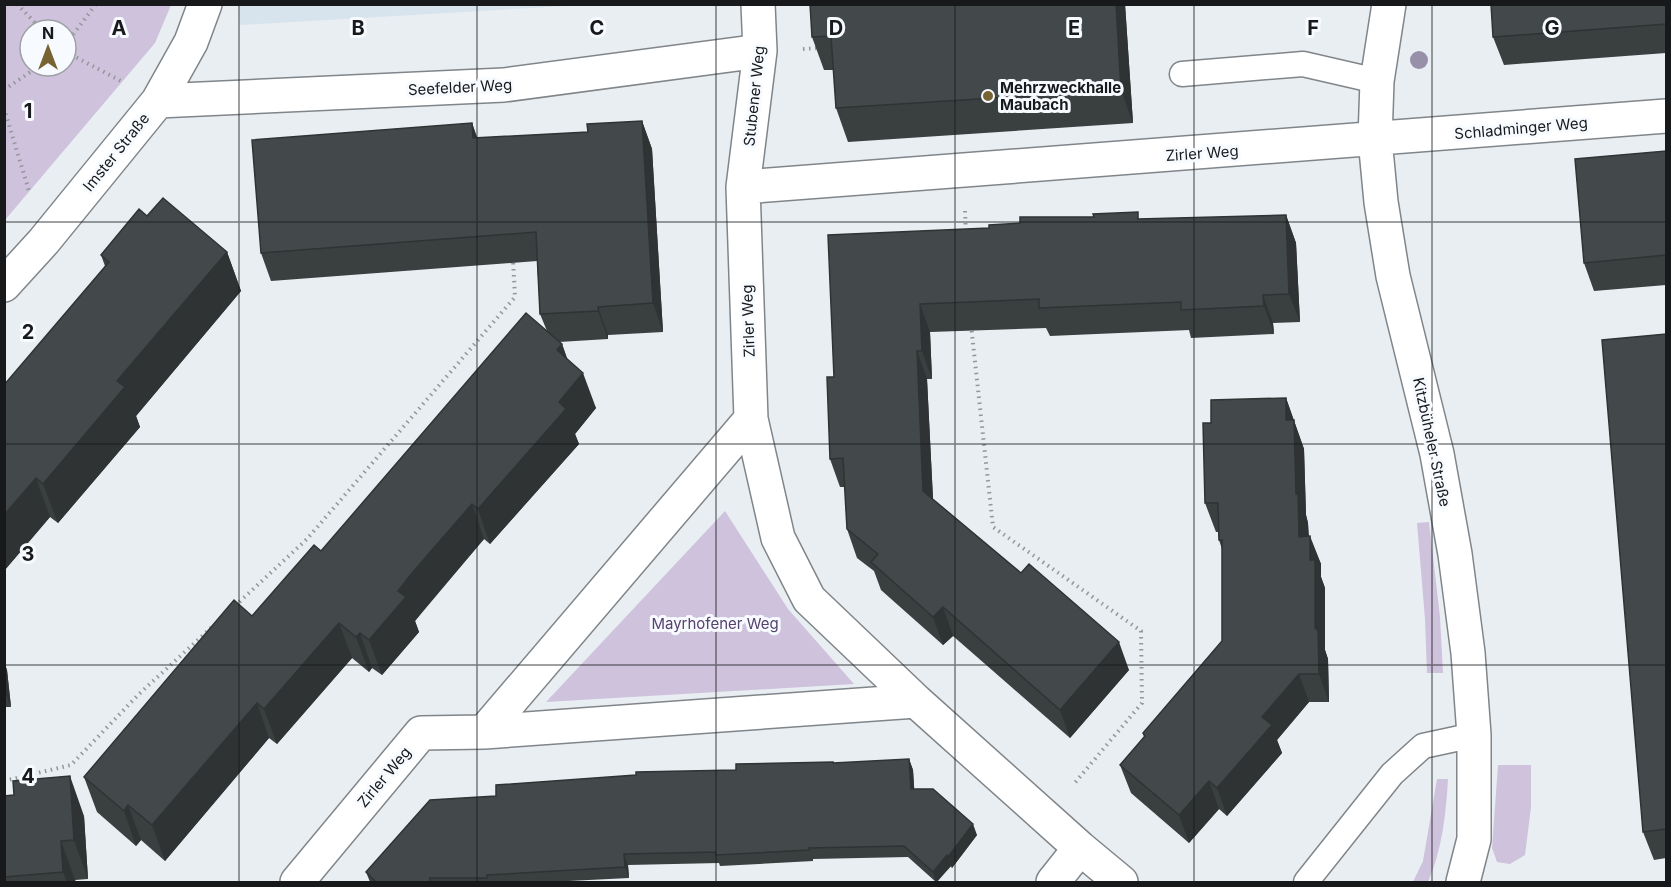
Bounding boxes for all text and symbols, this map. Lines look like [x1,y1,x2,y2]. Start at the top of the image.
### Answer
text: A [112,16,127,40]
text: B [351,16,365,40]
text: C [590,16,604,40]
text: D [829,16,843,40]
text: E [1068,16,1080,40]
text: F [1307,16,1319,40]
text: G [1544,16,1560,40]
north arrow [18,18,78,78]
text: N [42,23,54,43]
street label: Stubener Weg [739,45,769,147]
street label: Seefelder Weg [407,75,513,99]
place label: Mehrzweckhalle Maubach [1000,78,1121,114]
marker: Mehrzweckhalle Maubach [981,89,995,103]
text: 1 [24,99,32,123]
street label: Imster Straße [79,109,153,195]
street label: Schladminger Weg [1454,113,1588,143]
street label: Zirler Weg [1165,141,1239,165]
street label: Zirler Weg [737,284,759,358]
text: 2 [22,320,34,344]
street label: Kitzbüheler Straße [1409,376,1455,508]
text: 3 [22,542,34,566]
park label: Mayrhofener Weg [651,614,779,633]
street label: Zirler Weg [353,743,415,811]
text: 4 [21,764,35,788]

